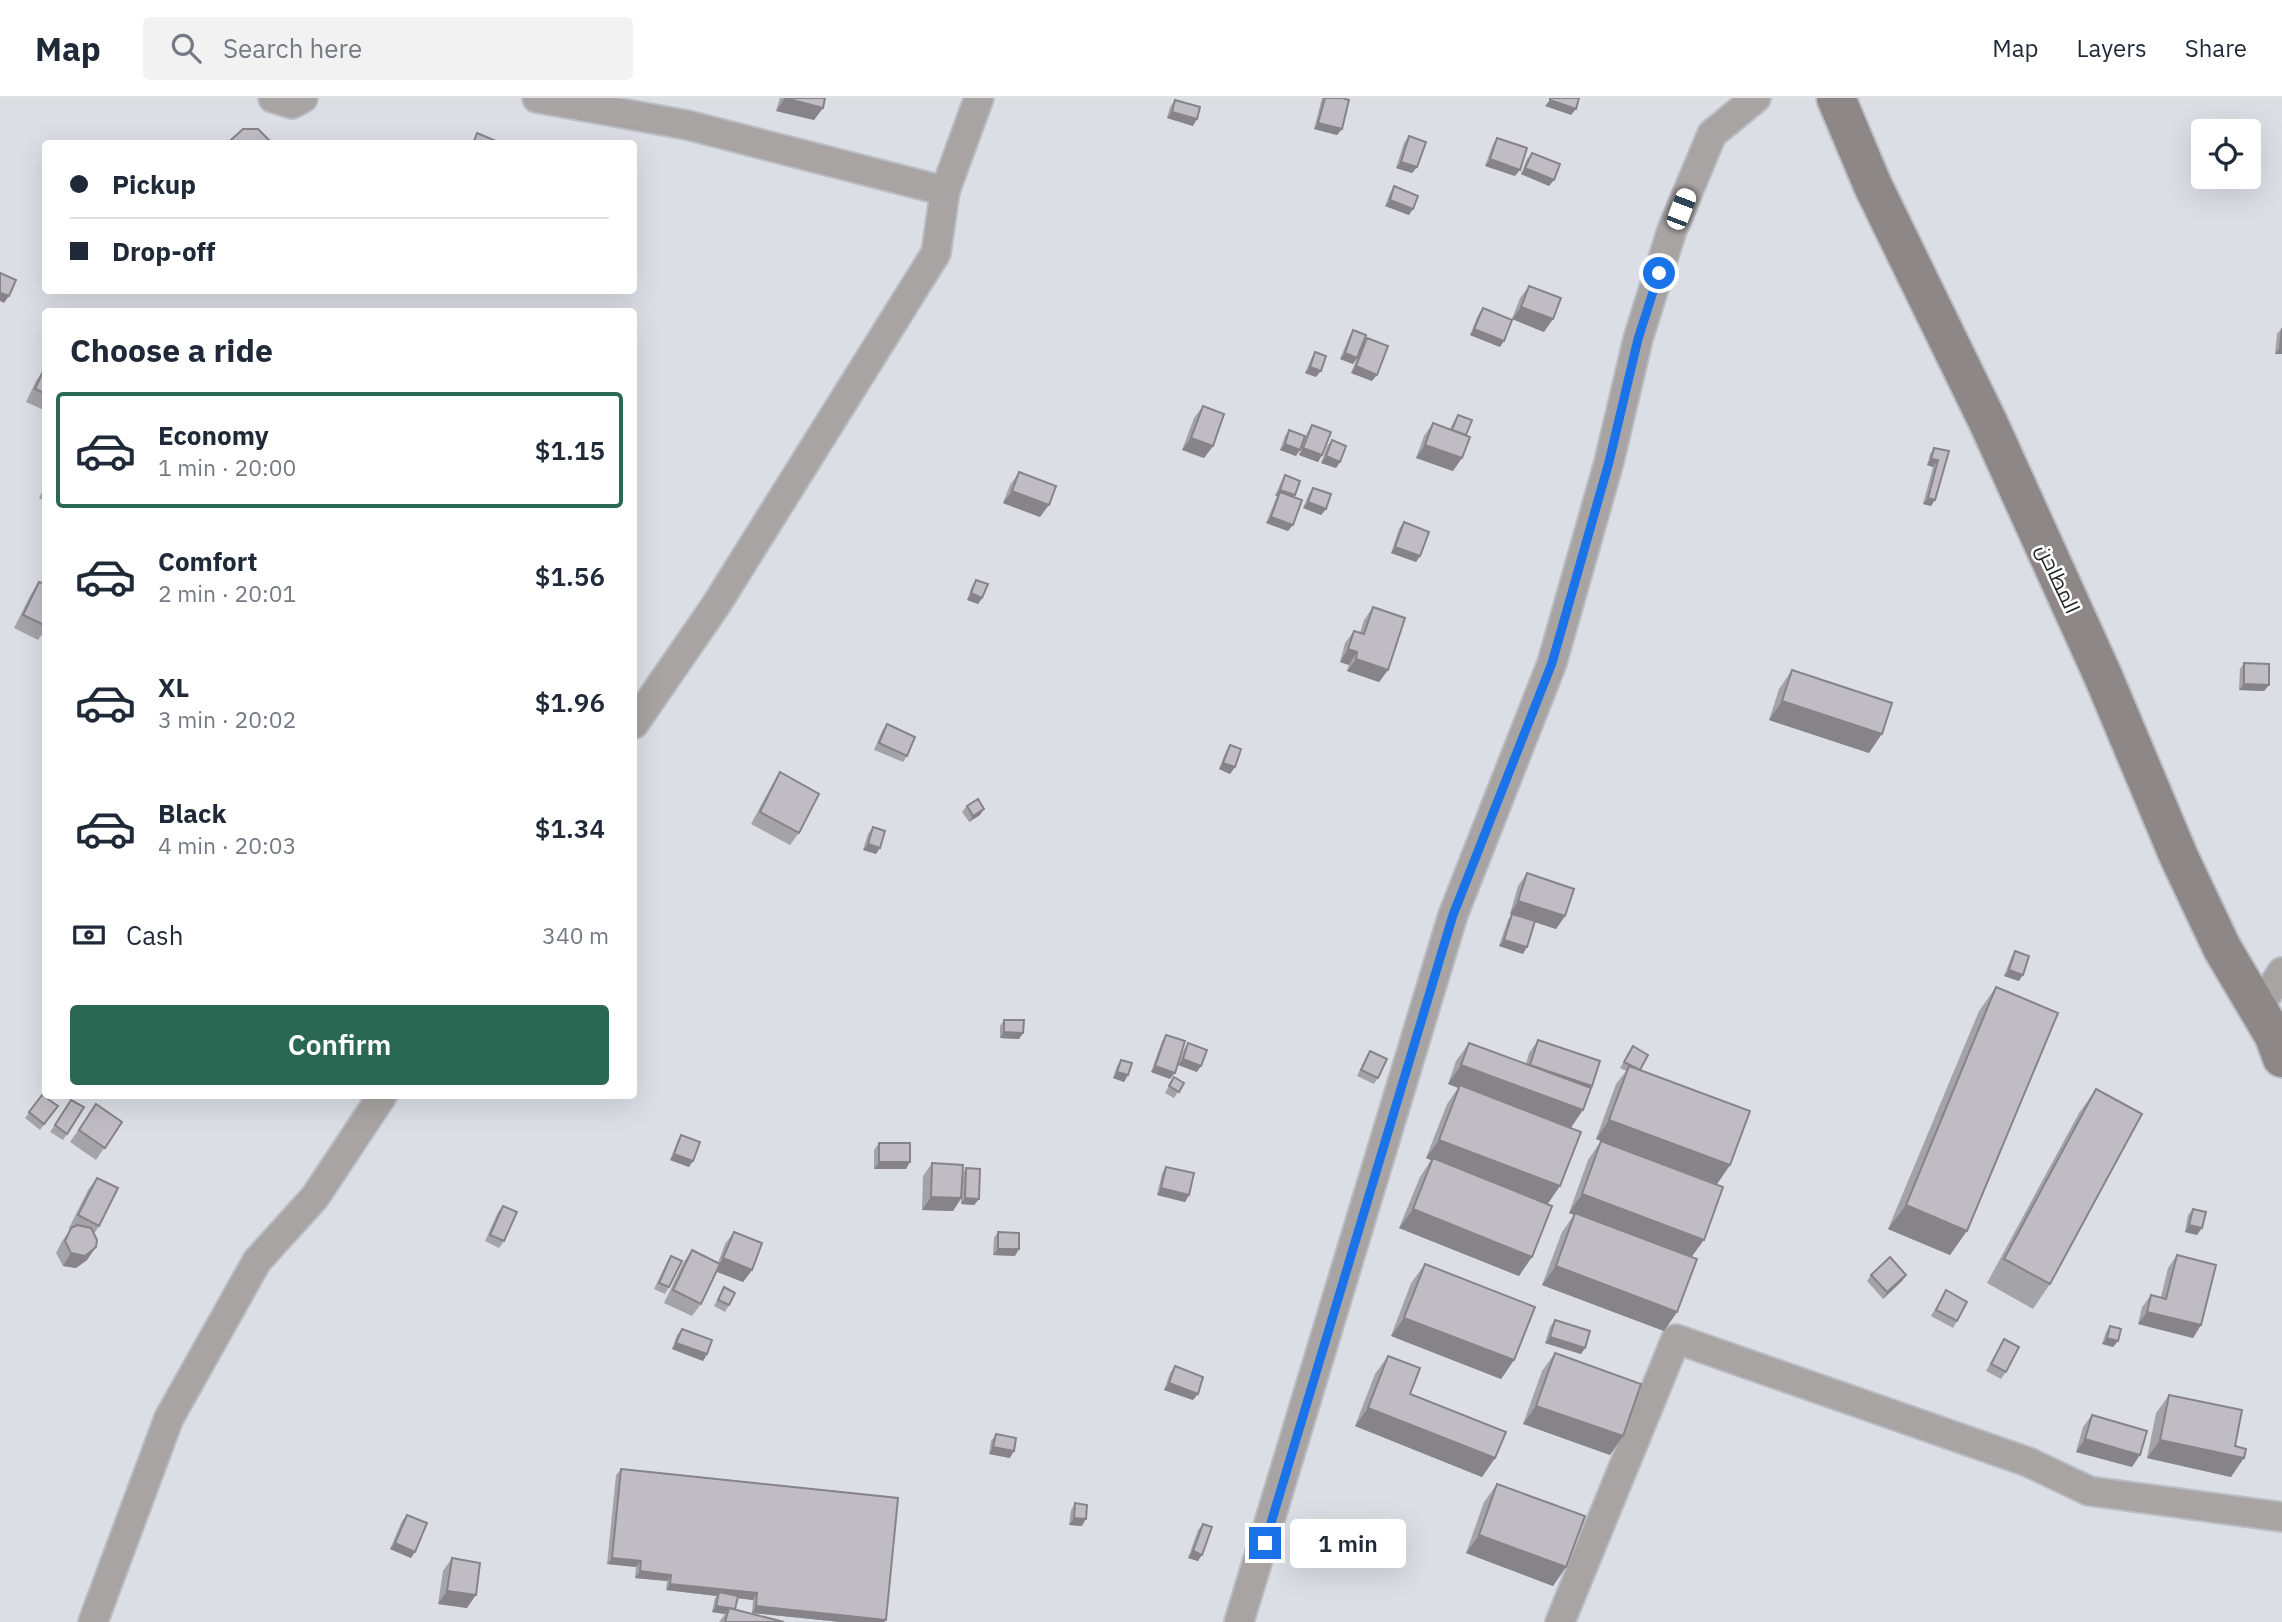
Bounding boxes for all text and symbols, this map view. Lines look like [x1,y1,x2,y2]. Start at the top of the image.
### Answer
search box [143,17,633,80]
text: Map [35,27,101,70]
icon: search [167,29,205,67]
text: Search here [223,31,362,65]
text: Map [1992,32,2039,64]
text: Layers [2077,32,2147,64]
text: Share [2185,32,2247,64]
map controls [2191,119,2261,189]
button: locate [2191,119,2261,189]
text: Pickup [112,167,196,201]
car [1664,186,1699,232]
text: Drop-off [112,234,215,268]
route start [1643,257,1675,289]
text: Choose a ride [70,329,273,371]
text: Economy [158,418,269,452]
icon: car [74,419,137,482]
text: $1.15 [535,433,605,467]
text: 1 min · 20:00 [158,452,296,482]
street label: المطاحن [2031,539,2087,618]
text: Comfort [158,544,257,578]
icon: car [74,545,137,608]
text: $1.56 [535,559,605,593]
text: 2 min · 20:01 [158,578,296,608]
text: XL [158,670,189,704]
icon: car [74,671,137,734]
text: $1.96 [535,685,605,719]
text: 3 min · 20:02 [158,704,296,734]
text: Black [158,796,226,830]
icon: car [74,797,137,860]
text: $1.34 [535,811,605,845]
text: 4 min · 20:03 [158,830,296,860]
icon: cash [70,916,108,954]
text: Cash [126,918,183,952]
text: 340 m [542,920,609,950]
button: Confirm [70,1005,609,1085]
callout: 1 min [1290,1518,1405,1568]
route end [1249,1527,1281,1559]
text: 1 min [1318,1528,1378,1558]

